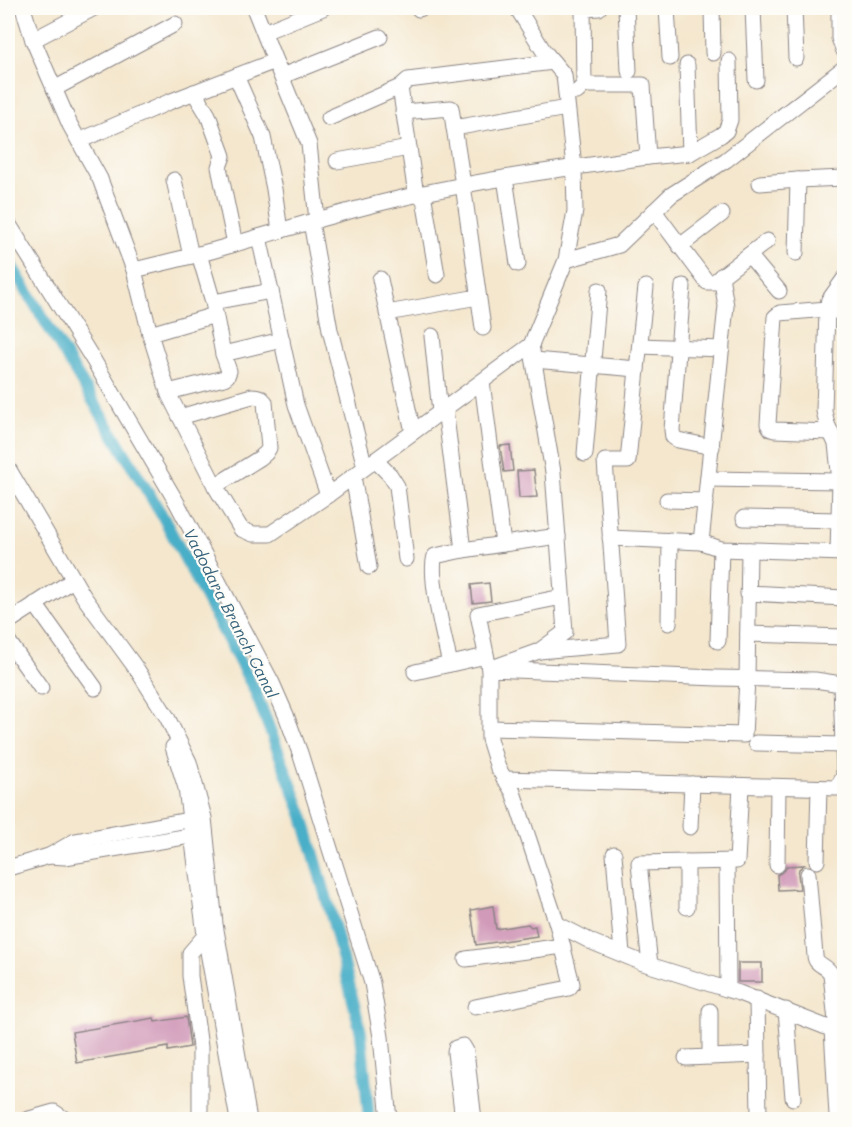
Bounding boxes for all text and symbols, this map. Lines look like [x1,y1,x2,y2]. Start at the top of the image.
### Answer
water label: Vadodara Branch Canal [179,524,284,701]

